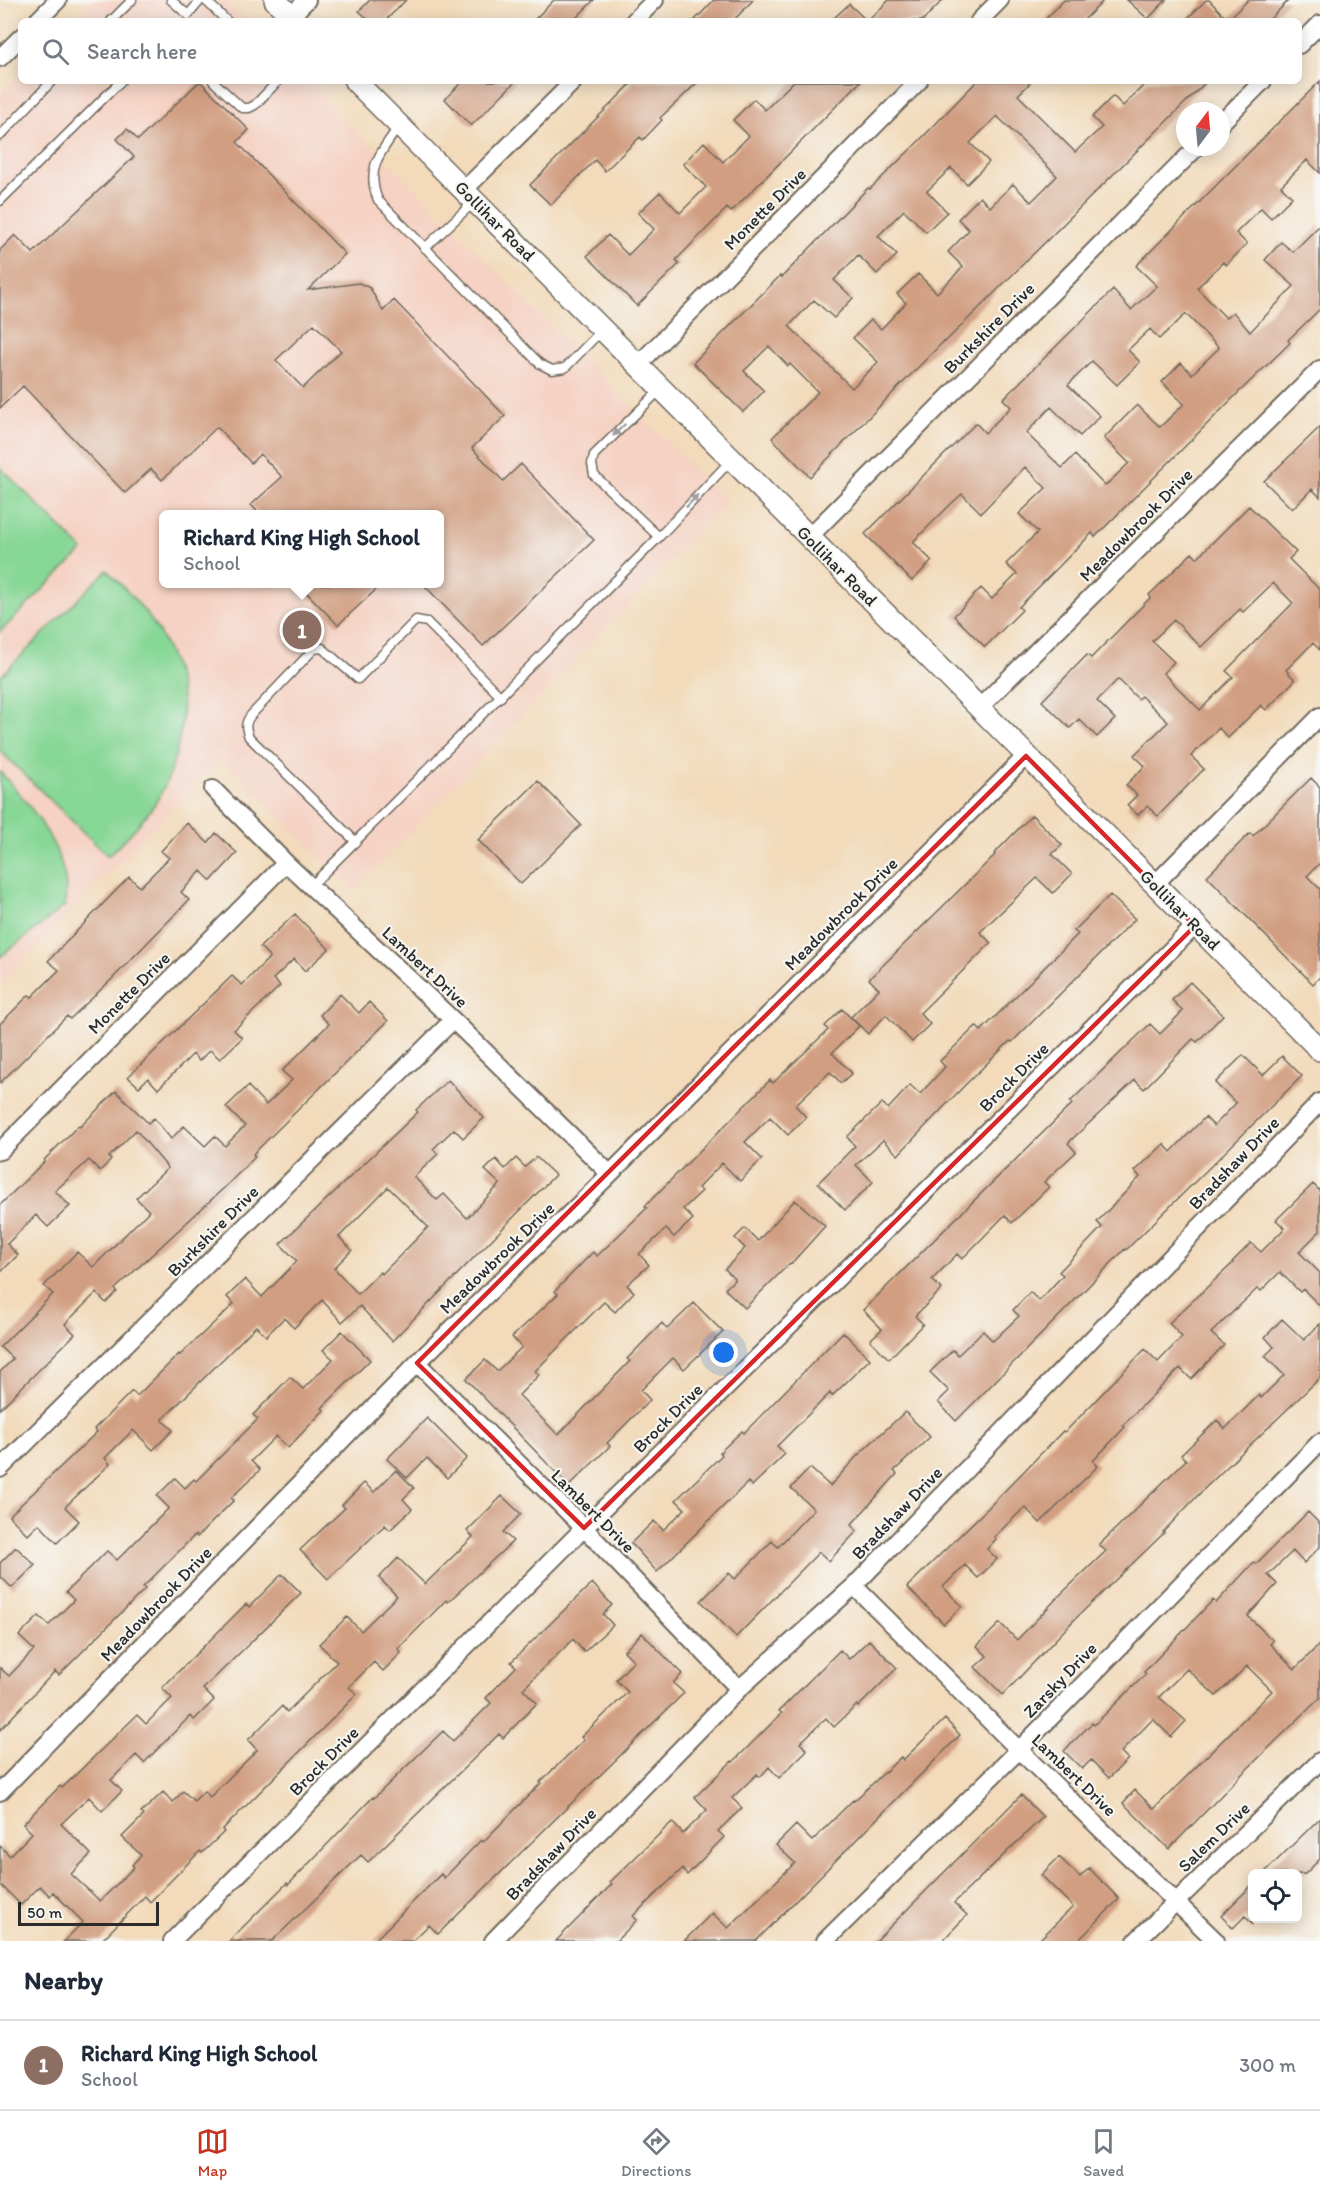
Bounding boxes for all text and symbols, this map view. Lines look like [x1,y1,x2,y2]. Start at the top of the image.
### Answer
search box [18,18,1302,84]
icon: search [39,35,72,68]
text: Search here [87,38,197,65]
north arrow [1176,102,1230,156]
street label: Monette Drive [719,163,811,255]
street label: Gollihar Road [450,176,540,266]
street label: Burkshire Drive [939,278,1039,378]
one-way arrow [613,422,627,436]
street label: Meadowbrook Drive [1075,464,1197,586]
one-way arrow [685,494,699,509]
popup [159,510,444,588]
street label: Gollihar Road [792,521,882,611]
text: Richard King High School [183,524,420,551]
text: School [183,551,240,575]
pin: 1 [282,608,322,652]
street label: Meadowbrook Drive [780,853,902,975]
street label: Gollihar Road [1135,865,1225,955]
street label: Lambert Drive [377,922,473,1012]
street label: Monette Drive [83,947,175,1039]
street label: Brock Drive [975,1038,1053,1116]
street label: Bradshaw Drive [1184,1112,1284,1214]
street label: Burkshire Drive [163,1181,263,1281]
street label: Meadowbrook Drive [435,1197,559,1319]
your location [709,1338,738,1367]
street label: Brock Drive [629,1379,707,1457]
street label: Bradshaw Drive [847,1462,947,1564]
street label: Lambert Drive [546,1464,640,1558]
street label: Meadowbrook Drive [95,1542,217,1666]
street label: Zarsky Drive [1018,1638,1102,1722]
street label: Brock Drive [285,1722,363,1800]
street label: Lambert Drive [1027,1729,1121,1821]
street label: Salem Drive [1173,1797,1255,1877]
street label: Bradshaw Drive [501,1803,601,1905]
map controls [1248,1869,1302,1923]
button: locate [1248,1869,1302,1923]
scale bar [18,1899,159,1926]
text: 50 m [27,1903,62,1922]
text: Nearby [24,1964,103,1996]
text: Richard King High School [81,2040,317,2067]
text: 1 [39,2053,48,2077]
text: 300 m [1239,2053,1296,2077]
text: School [81,2067,138,2091]
tab: Map [196,2125,229,2180]
tab: Directions [621,2125,691,2180]
tab: Saved [1083,2125,1124,2180]

